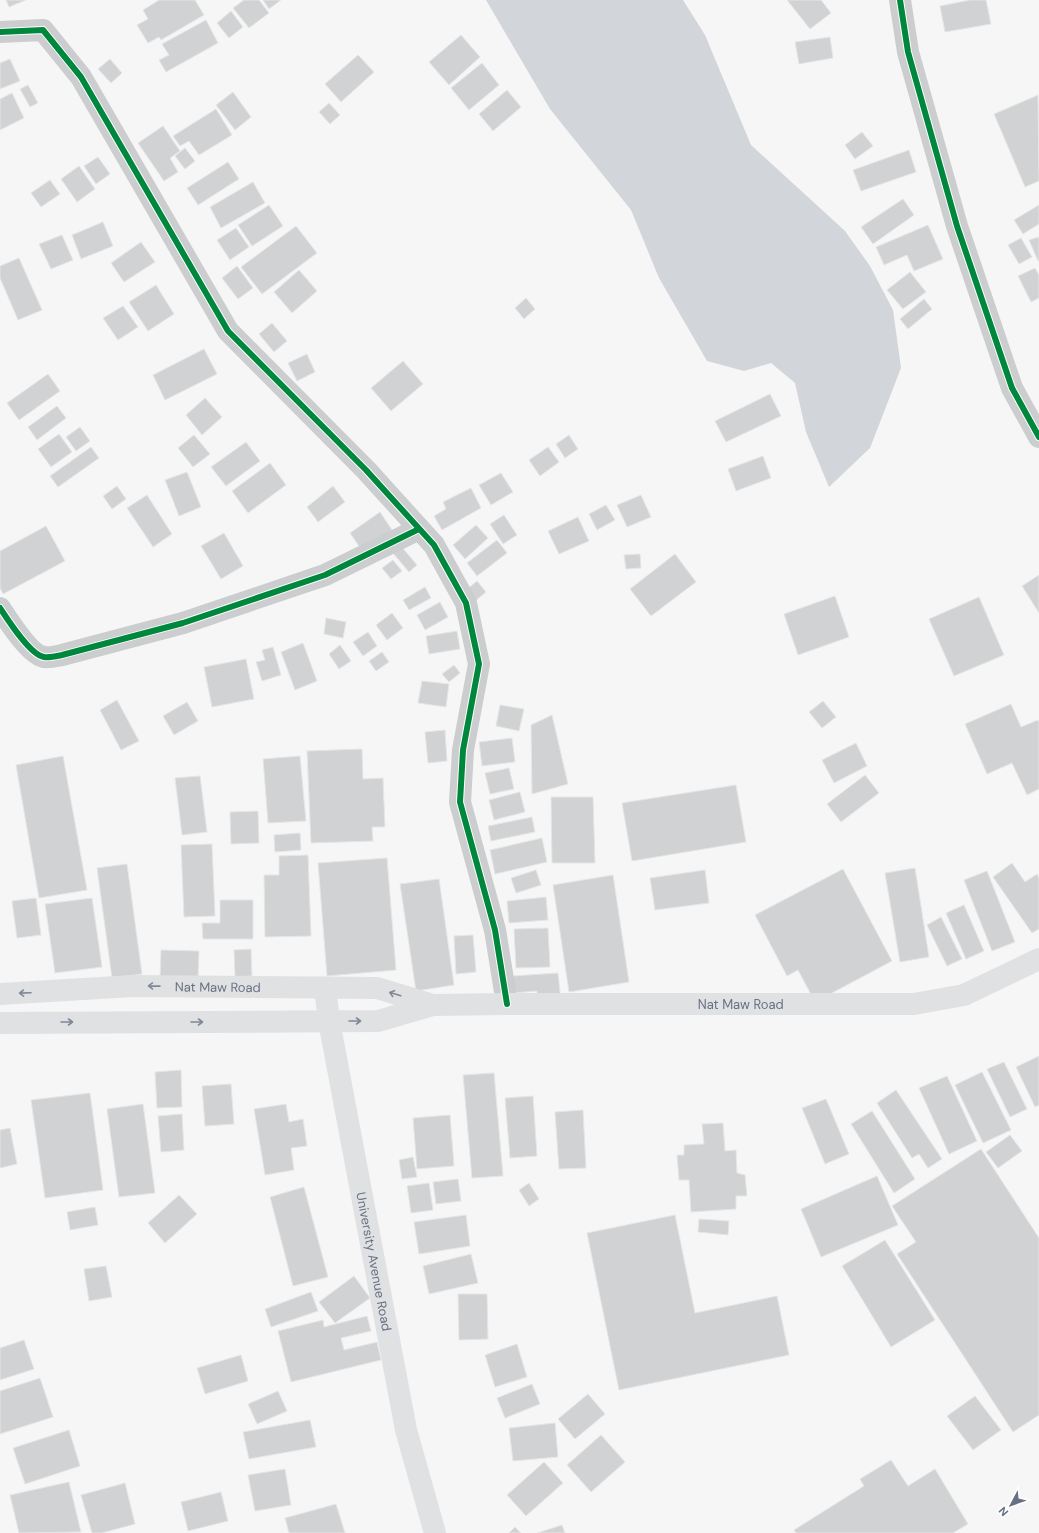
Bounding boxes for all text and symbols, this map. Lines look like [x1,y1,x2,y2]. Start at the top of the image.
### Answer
street label: Nat Maw Road [175,978,261,996]
one-way arrow [148,982,161,990]
one-way arrow [19,989,32,997]
one-way arrow [389,990,402,997]
street label: Nat Maw Road [698,996,784,1013]
one-way arrow [348,1017,361,1025]
one-way arrow [60,1018,73,1026]
one-way arrow [190,1018,203,1026]
street label: University Avenue Road [352,1191,395,1333]
north arrow [991,1485,1031,1525]
text: N [996,1504,1011,1519]

